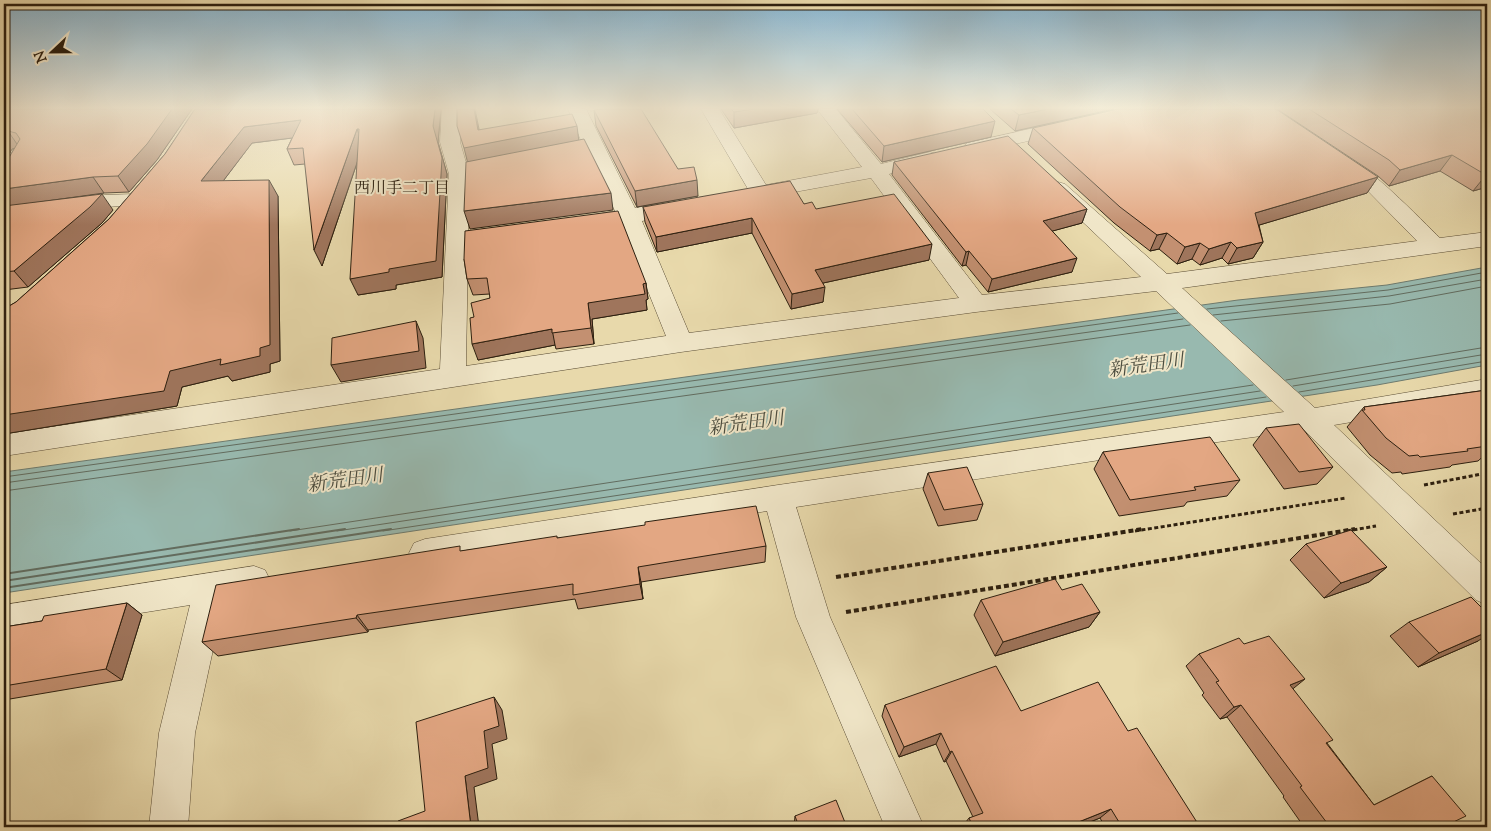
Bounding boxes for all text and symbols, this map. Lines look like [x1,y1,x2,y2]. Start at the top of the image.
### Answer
north arrow [28,28,78,78]
text: N [30,47,53,65]
district label: 西川手二丁目 [354,178,450,201]
water label: 新荒田川 [1107,348,1188,385]
water label: 新荒田川 [707,406,788,443]
water label: 新荒田川 [306,463,387,500]

